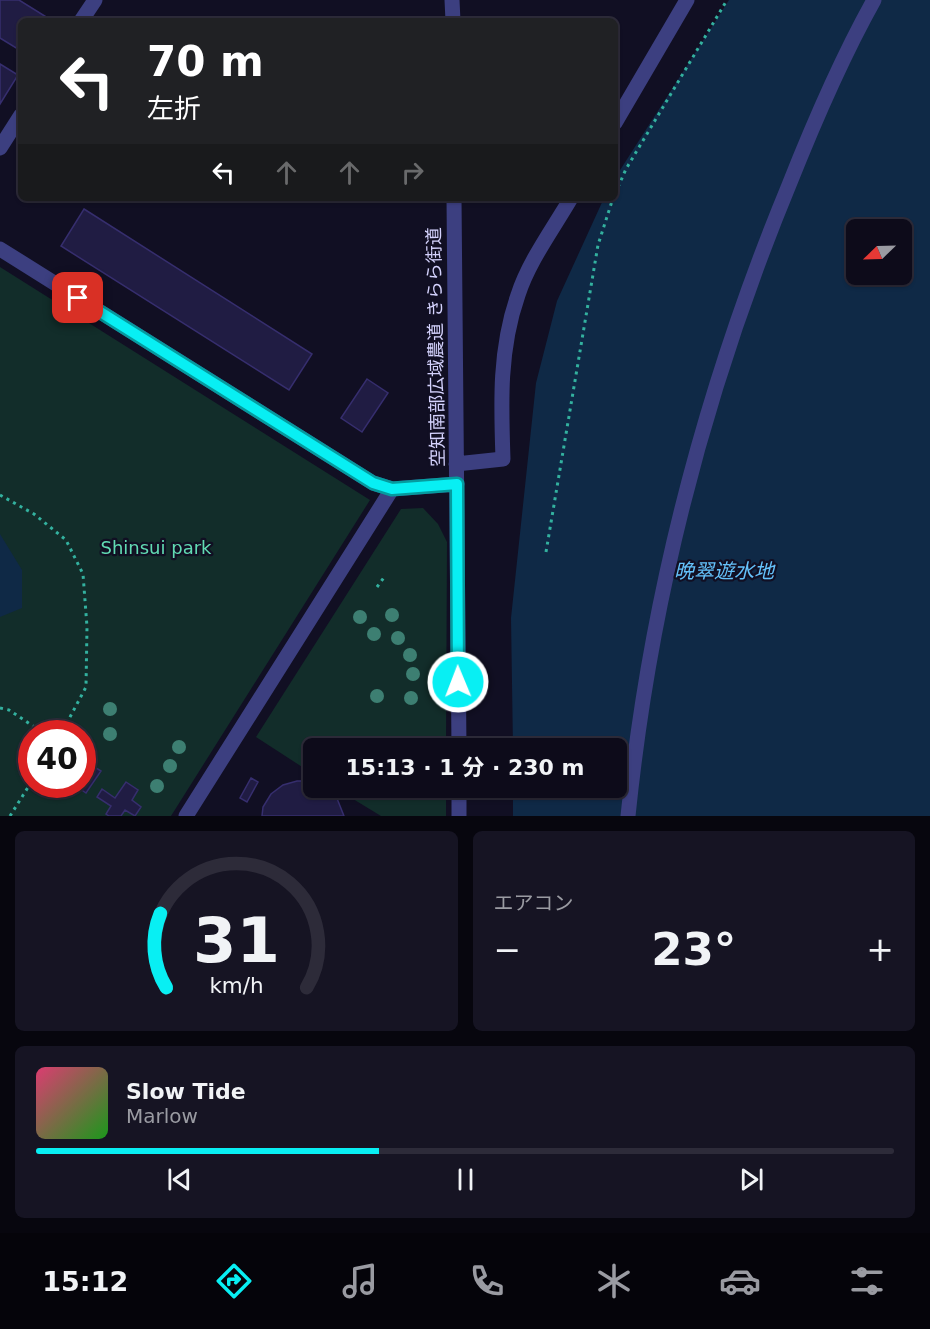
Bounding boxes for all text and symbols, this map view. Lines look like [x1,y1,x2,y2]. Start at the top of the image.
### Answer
text: 70 m [147,37,264,86]
icon: left [48,42,126,120]
text: 左折 [147,93,201,124]
icon: left [207,156,240,189]
icon: ahead [270,156,303,189]
icon: ahead [333,156,366,189]
icon: right [396,156,429,189]
north arrow [846,219,912,285]
map controls [846,219,912,285]
street label: 空知南部広域農道 きらら街道 [423,227,448,467]
pin [52,272,103,323]
icon: arrive [61,281,94,314]
park label: Shinsui park [100,537,212,558]
water label: 晩翠遊水地 [674,559,776,583]
position arrow [426,650,490,714]
speed limit sign: 40 [18,720,96,798]
text: 15:13 · 1 分 · 230 m [346,755,584,780]
text: エアコン [494,891,574,915]
text: 31 [193,904,280,977]
text: 23° [651,923,736,976]
text: − [494,930,521,969]
text: + [866,930,894,969]
text: km/h [209,973,263,998]
text: Slow Tide [126,1079,246,1104]
text: Marlow [126,1104,198,1128]
icon: previous [163,1163,196,1196]
icon: pause [449,1163,482,1196]
icon: next [735,1163,768,1196]
icon: directions [213,1260,255,1302]
icon: music [339,1260,381,1302]
icon: phone [466,1260,508,1302]
icon: climate [593,1260,635,1302]
icon: car [719,1260,761,1302]
icon: filters [846,1260,888,1302]
text: 15:12 [42,1266,128,1297]

